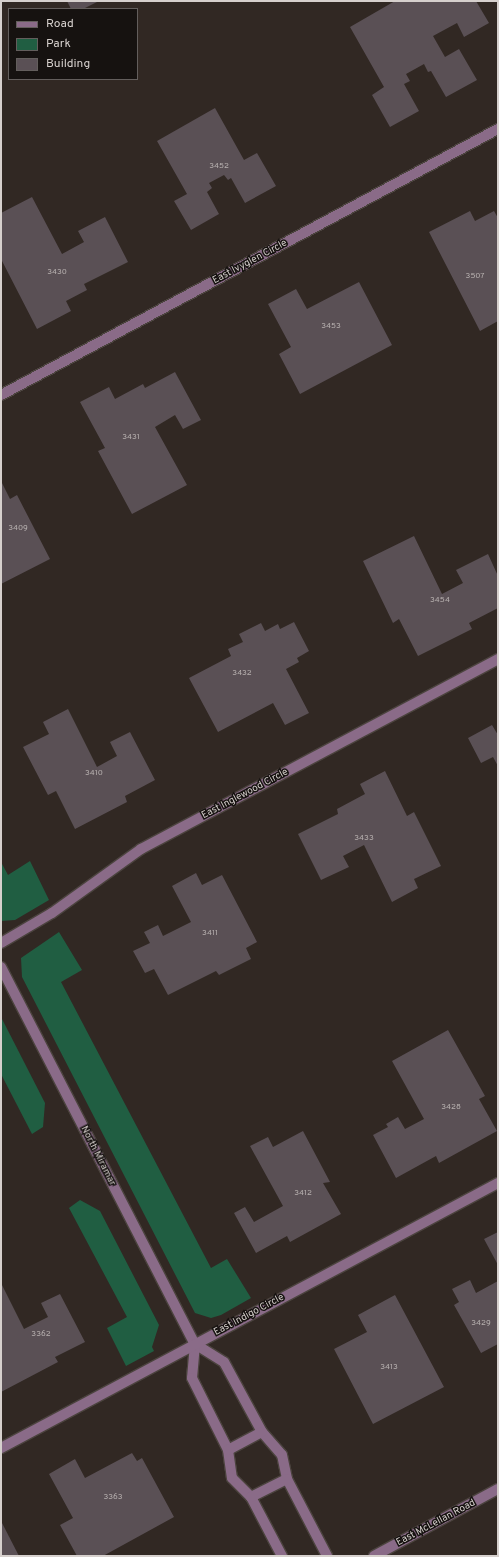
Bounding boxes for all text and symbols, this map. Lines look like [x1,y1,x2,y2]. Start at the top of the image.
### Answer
legend [8,8,138,80]
text: Road [46,16,74,32]
text: Park [46,36,71,52]
text: Building [46,56,90,72]
house number: 3452 [209,162,229,172]
street label: East Ivyglen Circle [211,237,289,287]
house number: 3430 [47,268,67,278]
house number: 3507 [466,272,484,282]
house number: 3453 [321,322,341,332]
house number: 3431 [122,433,140,443]
house number: 3409 [8,524,28,534]
house number: 3454 [430,596,450,606]
house number: 3432 [232,669,252,679]
street label: East Inglewood Circle [200,766,290,822]
house number: 3410 [85,769,103,779]
house number: 3433 [354,834,374,844]
house number: 3411 [202,929,218,939]
house number: 3428 [441,1103,461,1113]
street label: North Miramar [78,1124,118,1188]
house number: 3412 [294,1189,312,1199]
street label: East Indigo Circle [212,1291,286,1339]
house number: 3429 [471,1319,491,1329]
house number: 3362 [31,1330,51,1340]
house number: 3413 [380,1363,398,1373]
house number: 3363 [103,1493,123,1503]
street label: East McLellan Road [394,1497,478,1549]

